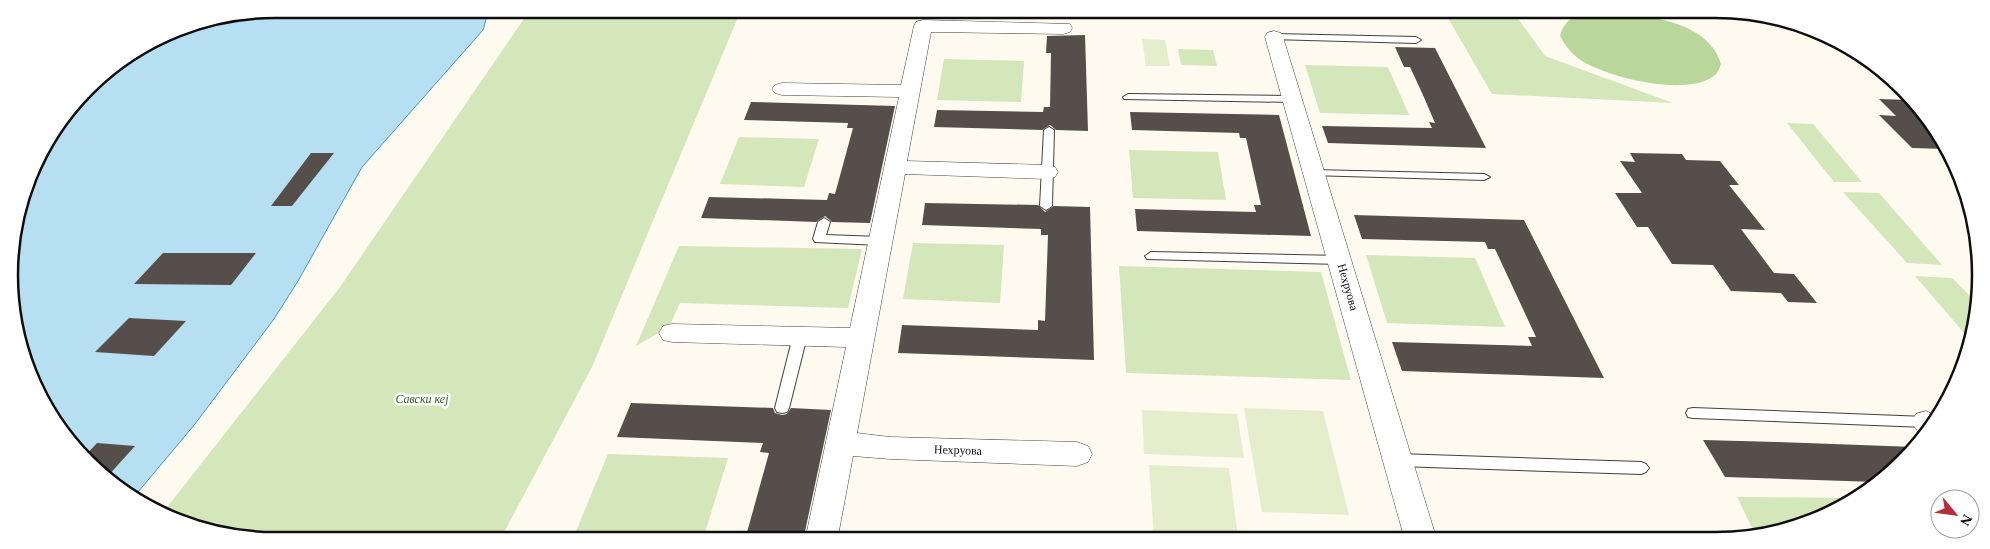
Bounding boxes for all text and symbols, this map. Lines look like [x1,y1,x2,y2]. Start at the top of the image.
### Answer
street label: Нехруова [1335,262,1362,313]
park label: Савски кеј [395,392,449,406]
street label: Нехруова [934,442,983,458]
north arrow [1930,489,1980,539]
text: N [1957,512,1975,528]

